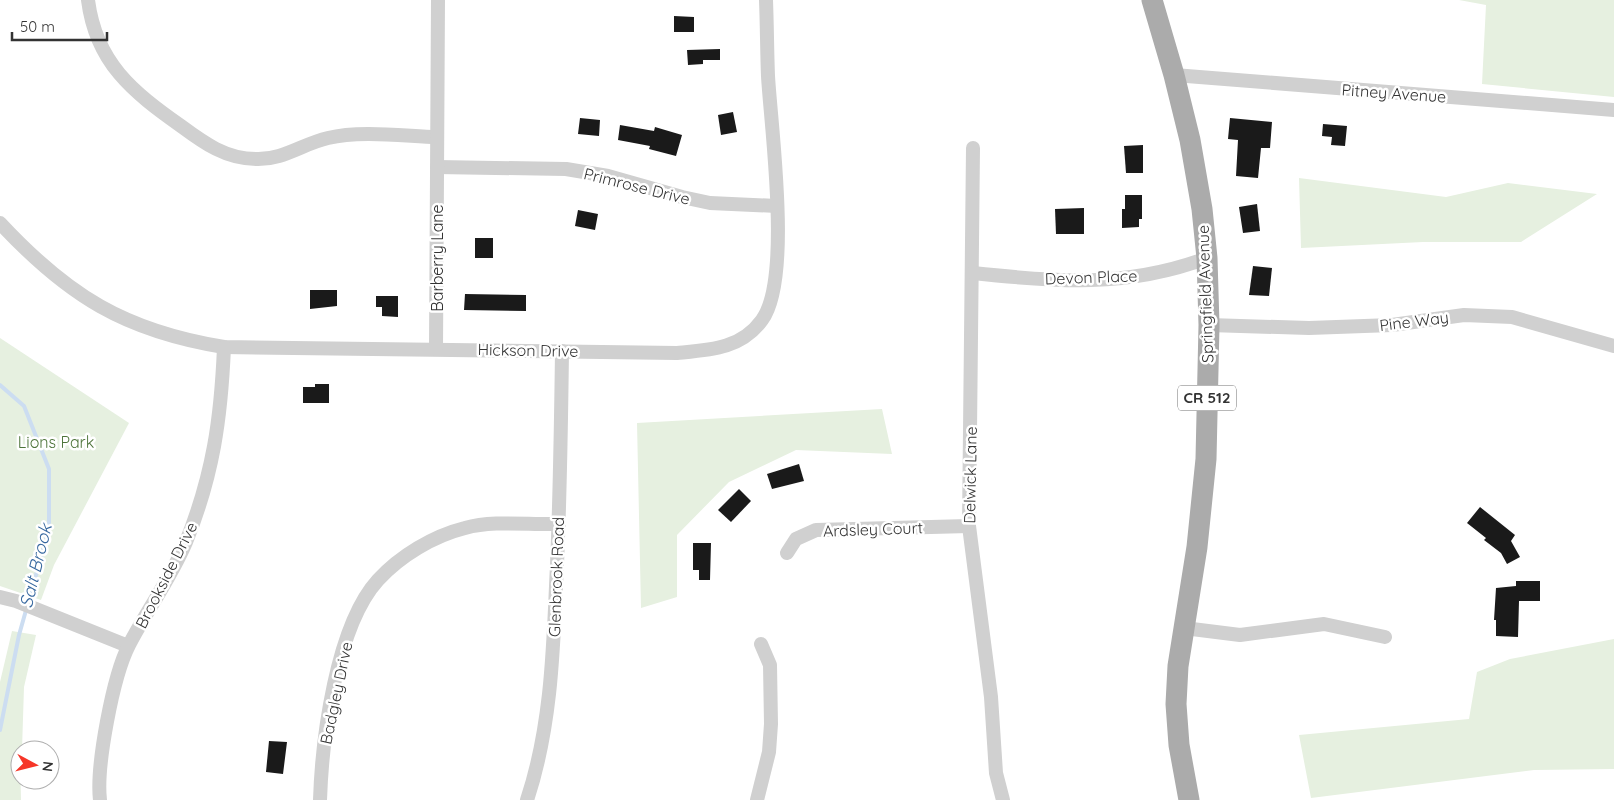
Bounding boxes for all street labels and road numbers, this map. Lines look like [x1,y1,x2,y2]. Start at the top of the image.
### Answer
street label: Pitney Avenue [1341,79,1447,107]
street label: Primrose Drive [582,163,692,209]
street label: Barberry Lane [427,204,447,312]
street label: Springfield Avenue [1193,225,1217,363]
street label: Devon Place [1044,265,1138,289]
street label: Pine Way [1378,307,1450,335]
street label: Hickson Drive [477,339,579,361]
road number: CR 512 [1178,386,1236,410]
street label: Delwick Lane [959,426,981,524]
street label: Glenbrook Road [544,516,568,638]
street label: Ardsley Court [823,517,923,541]
street label: Brookside Drive [131,519,201,631]
street label: Badgley Drive [315,640,357,746]

